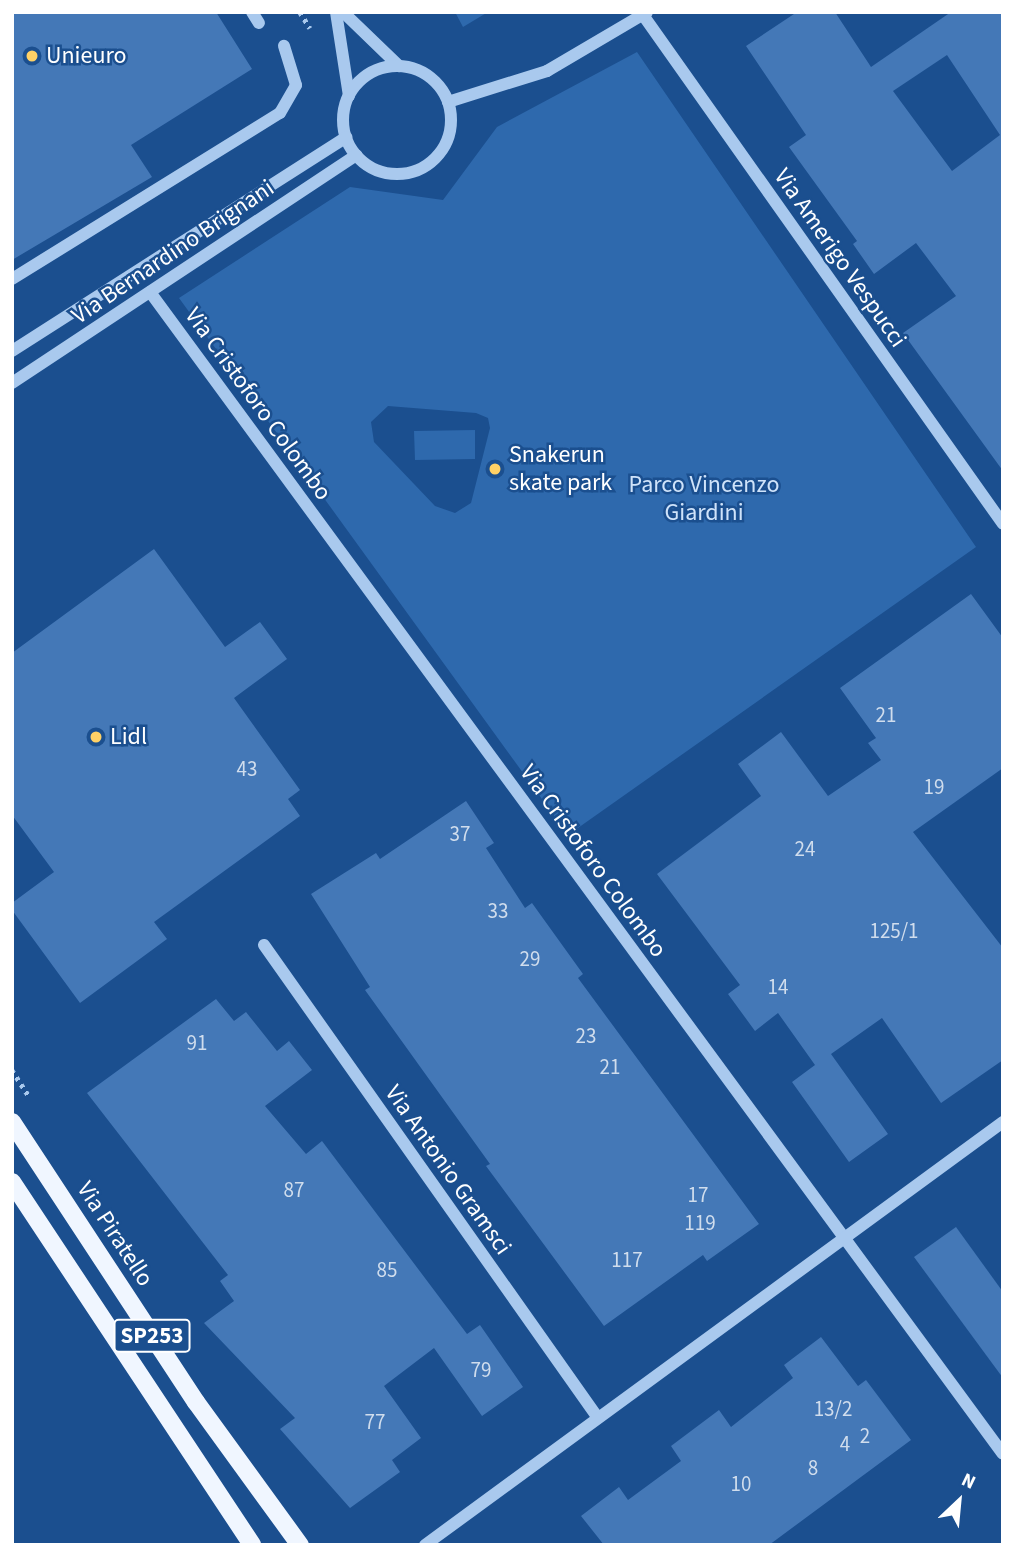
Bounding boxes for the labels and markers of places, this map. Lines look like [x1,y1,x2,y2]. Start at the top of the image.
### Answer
place label: Unieuro [46,42,127,70]
marker: Unieuro [24,48,40,64]
place label: Snakerun skate park [509,441,612,497]
marker: Snakerun skate park [487,461,503,477]
place label: Lidl [110,723,147,751]
marker: Lidl [88,729,104,745]

